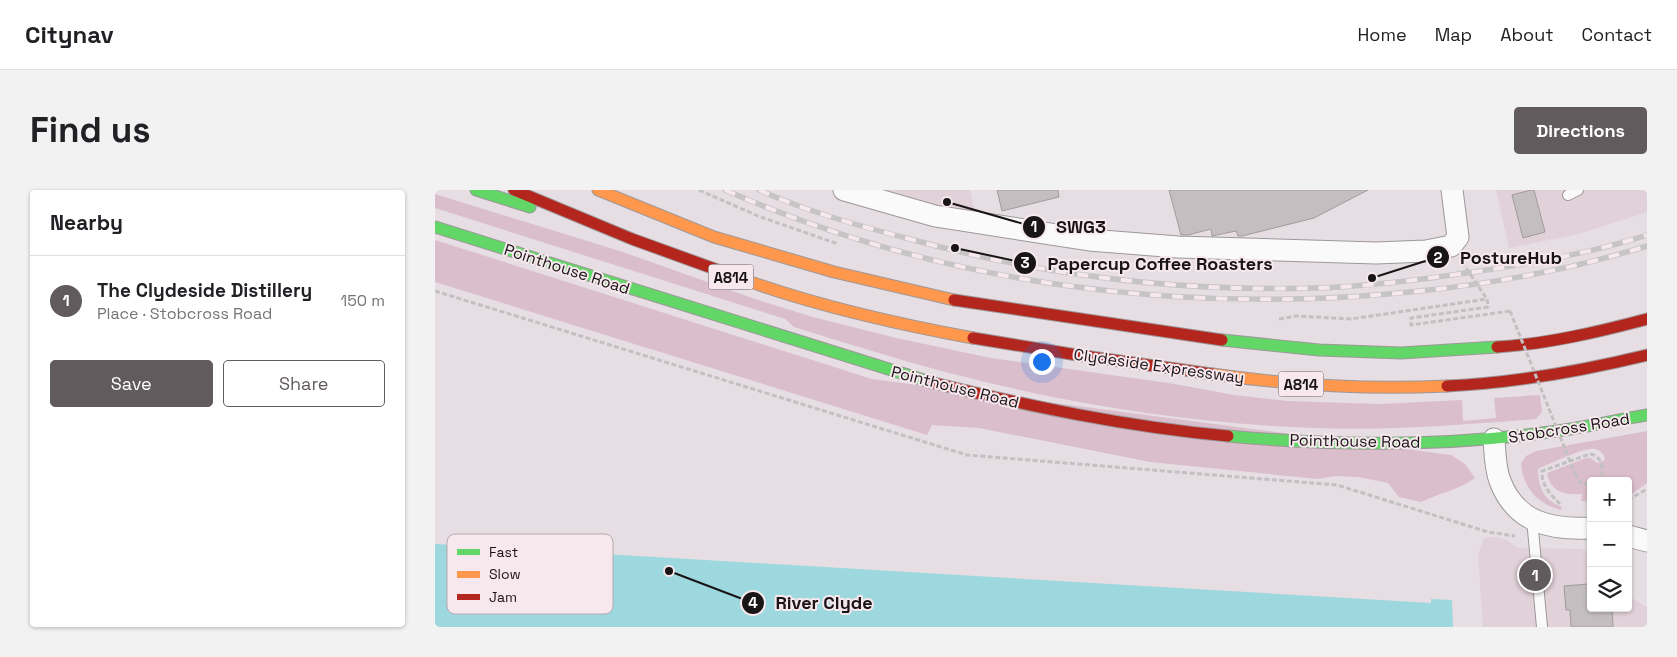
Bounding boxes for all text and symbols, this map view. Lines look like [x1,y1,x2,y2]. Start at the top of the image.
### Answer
text: Citynav [25,19,114,50]
text: Home [1358,23,1407,46]
text: Map [1435,23,1472,46]
text: About [1500,23,1554,46]
text: Contact [1582,23,1652,46]
button: Directions [1514,107,1647,154]
text: Find us [30,108,151,152]
text: Nearby [50,209,123,236]
callout: SWG3 [1021,210,1116,243]
text: SWG3 [1056,215,1106,238]
text: 1 [1031,217,1037,236]
street label: Pointhouse Road [502,239,632,299]
callout: PostureHub [1425,241,1572,274]
text: PostureHub [1460,246,1562,269]
callout: Papercup Coffee Roasters [1012,247,1283,280]
text: 2 [1434,248,1443,267]
text: Papercup Coffee Roasters [1047,252,1273,275]
text: 3 [1020,253,1030,272]
road number: A814 [709,264,753,290]
text: The Clydeside Distillery [97,278,312,303]
text: 1 [62,290,70,311]
text: 150 m [341,290,385,311]
text: Place · Stobcross Road [97,303,272,324]
street label: Clydeside Expressway [1072,344,1246,388]
your location [1029,349,1055,375]
button: Save [50,360,213,407]
button: Share [223,360,385,407]
street label: Pointhouse Road [889,361,1021,413]
road number: A814 [1279,372,1323,396]
street label: Stobcross Road [1507,408,1631,448]
street label: Pointhouse Road [1289,429,1421,453]
map controls [1587,477,1632,612]
button: + [1587,477,1632,522]
button: − [1587,522,1632,567]
legend [447,534,613,614]
text: Fast [489,543,518,561]
pin: 1 [1519,556,1551,594]
text: Slow [489,565,521,583]
button: layers [1587,567,1632,612]
callout: River Clyde [740,586,882,619]
text: Jam [489,588,517,606]
text: River Clyde [775,591,873,614]
text: 4 [748,593,758,612]

